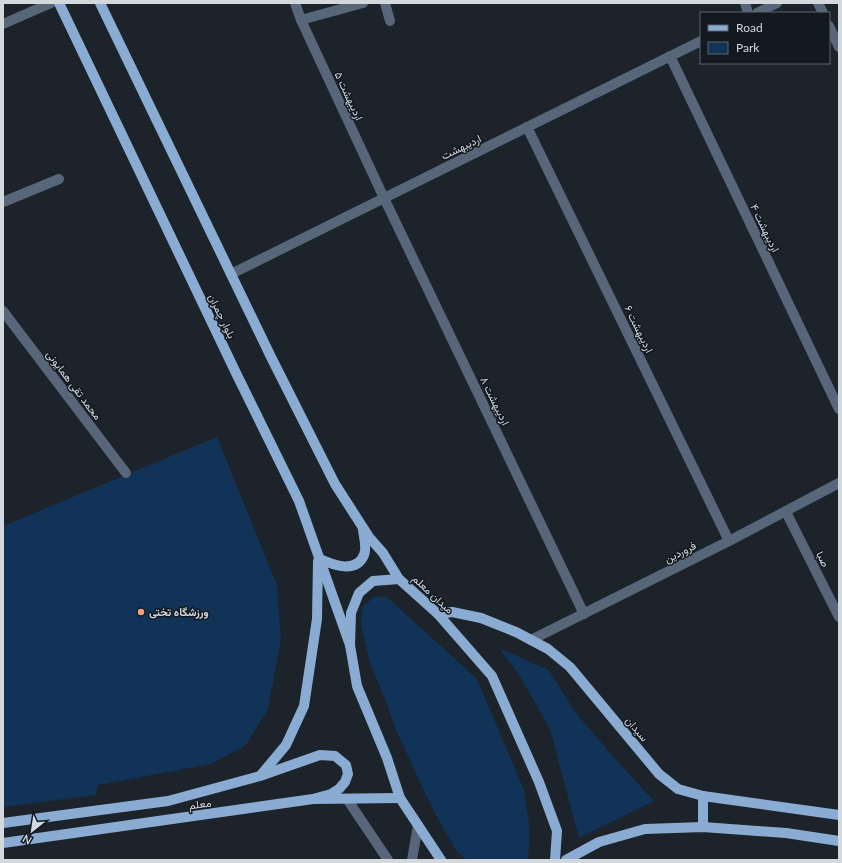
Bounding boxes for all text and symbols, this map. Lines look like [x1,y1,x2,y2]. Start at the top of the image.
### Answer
legend [700,12,830,64]
text: Road [736,20,763,35]
text: Park [736,40,760,55]
street label: اردیبهشت ۵ [332,69,366,123]
street label: اردیبهشت [439,131,483,163]
street label: اردیبهشت ۴ [747,202,783,254]
street label: بلوار چمران [204,291,239,341]
street label: اردیبهشت ۶ [622,303,656,355]
street label: محمد تقی همایونی [43,347,105,423]
street label: اردیبهشت ۸ [477,374,513,428]
street label: فروردین [662,538,698,566]
street label: صبا [813,549,833,569]
street label: میدان معلم [409,571,457,617]
place label: ورزشگاه تختی [149,605,209,619]
marker: ورزشگاه تختی [136,607,146,617]
street label: سیدان [622,714,652,745]
street label: معلم [188,795,212,813]
north arrow [12,811,52,851]
text: N [20,832,34,848]

